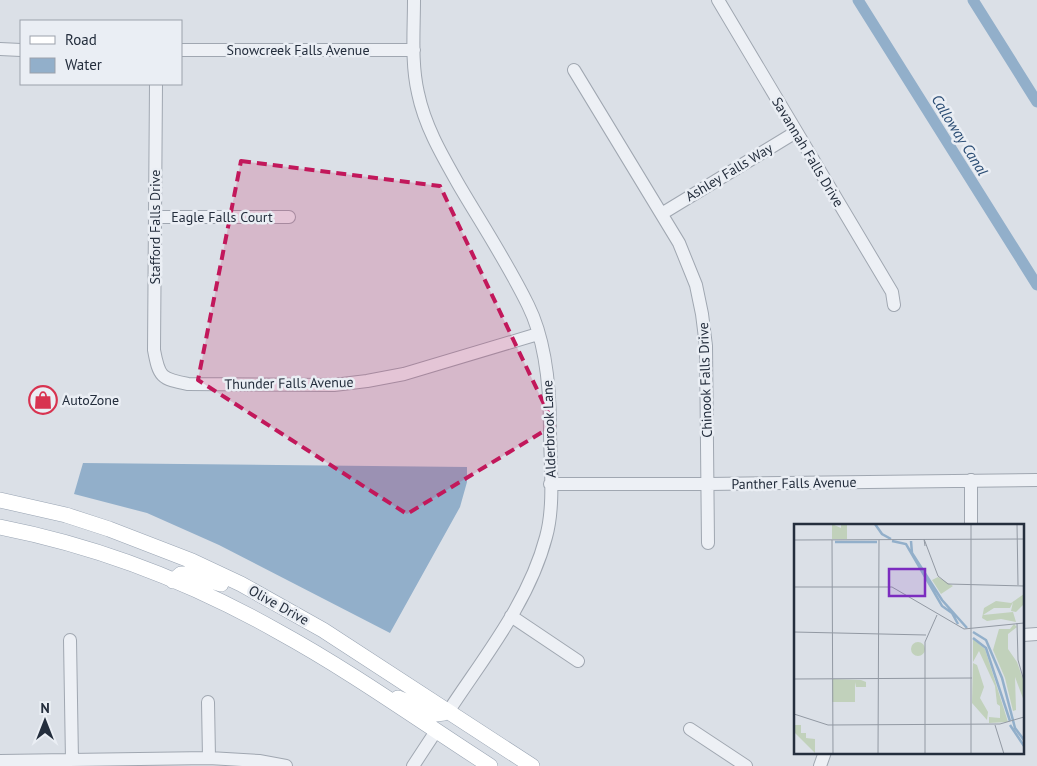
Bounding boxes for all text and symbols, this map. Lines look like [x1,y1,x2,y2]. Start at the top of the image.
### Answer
legend [20,20,182,85]
text: Road [65,30,97,49]
street label: Snowcreek Falls Avenue [226,41,370,59]
text: Water [65,55,102,74]
water label: Calloway Canal [928,91,992,179]
street label: Savannah Falls Drive [768,94,848,210]
street label: Ashley Falls Way [682,139,776,205]
street label: Stafford Falls Drive [146,170,164,284]
street label: Eagle Falls Court [171,208,273,226]
street label: Chinook Falls Drive [694,322,716,438]
street label: Thunder Falls Avenue [224,373,354,393]
street label: Alderbrook Lane [538,380,560,478]
shop icon: AutoZone [28,385,58,415]
place label: AutoZone [62,391,119,409]
street label: Panther Falls Avenue [731,473,857,493]
inset map [794,524,1024,754]
street label: Olive Drive [246,581,312,629]
north arrow [20,696,70,746]
text: N [40,699,50,717]

